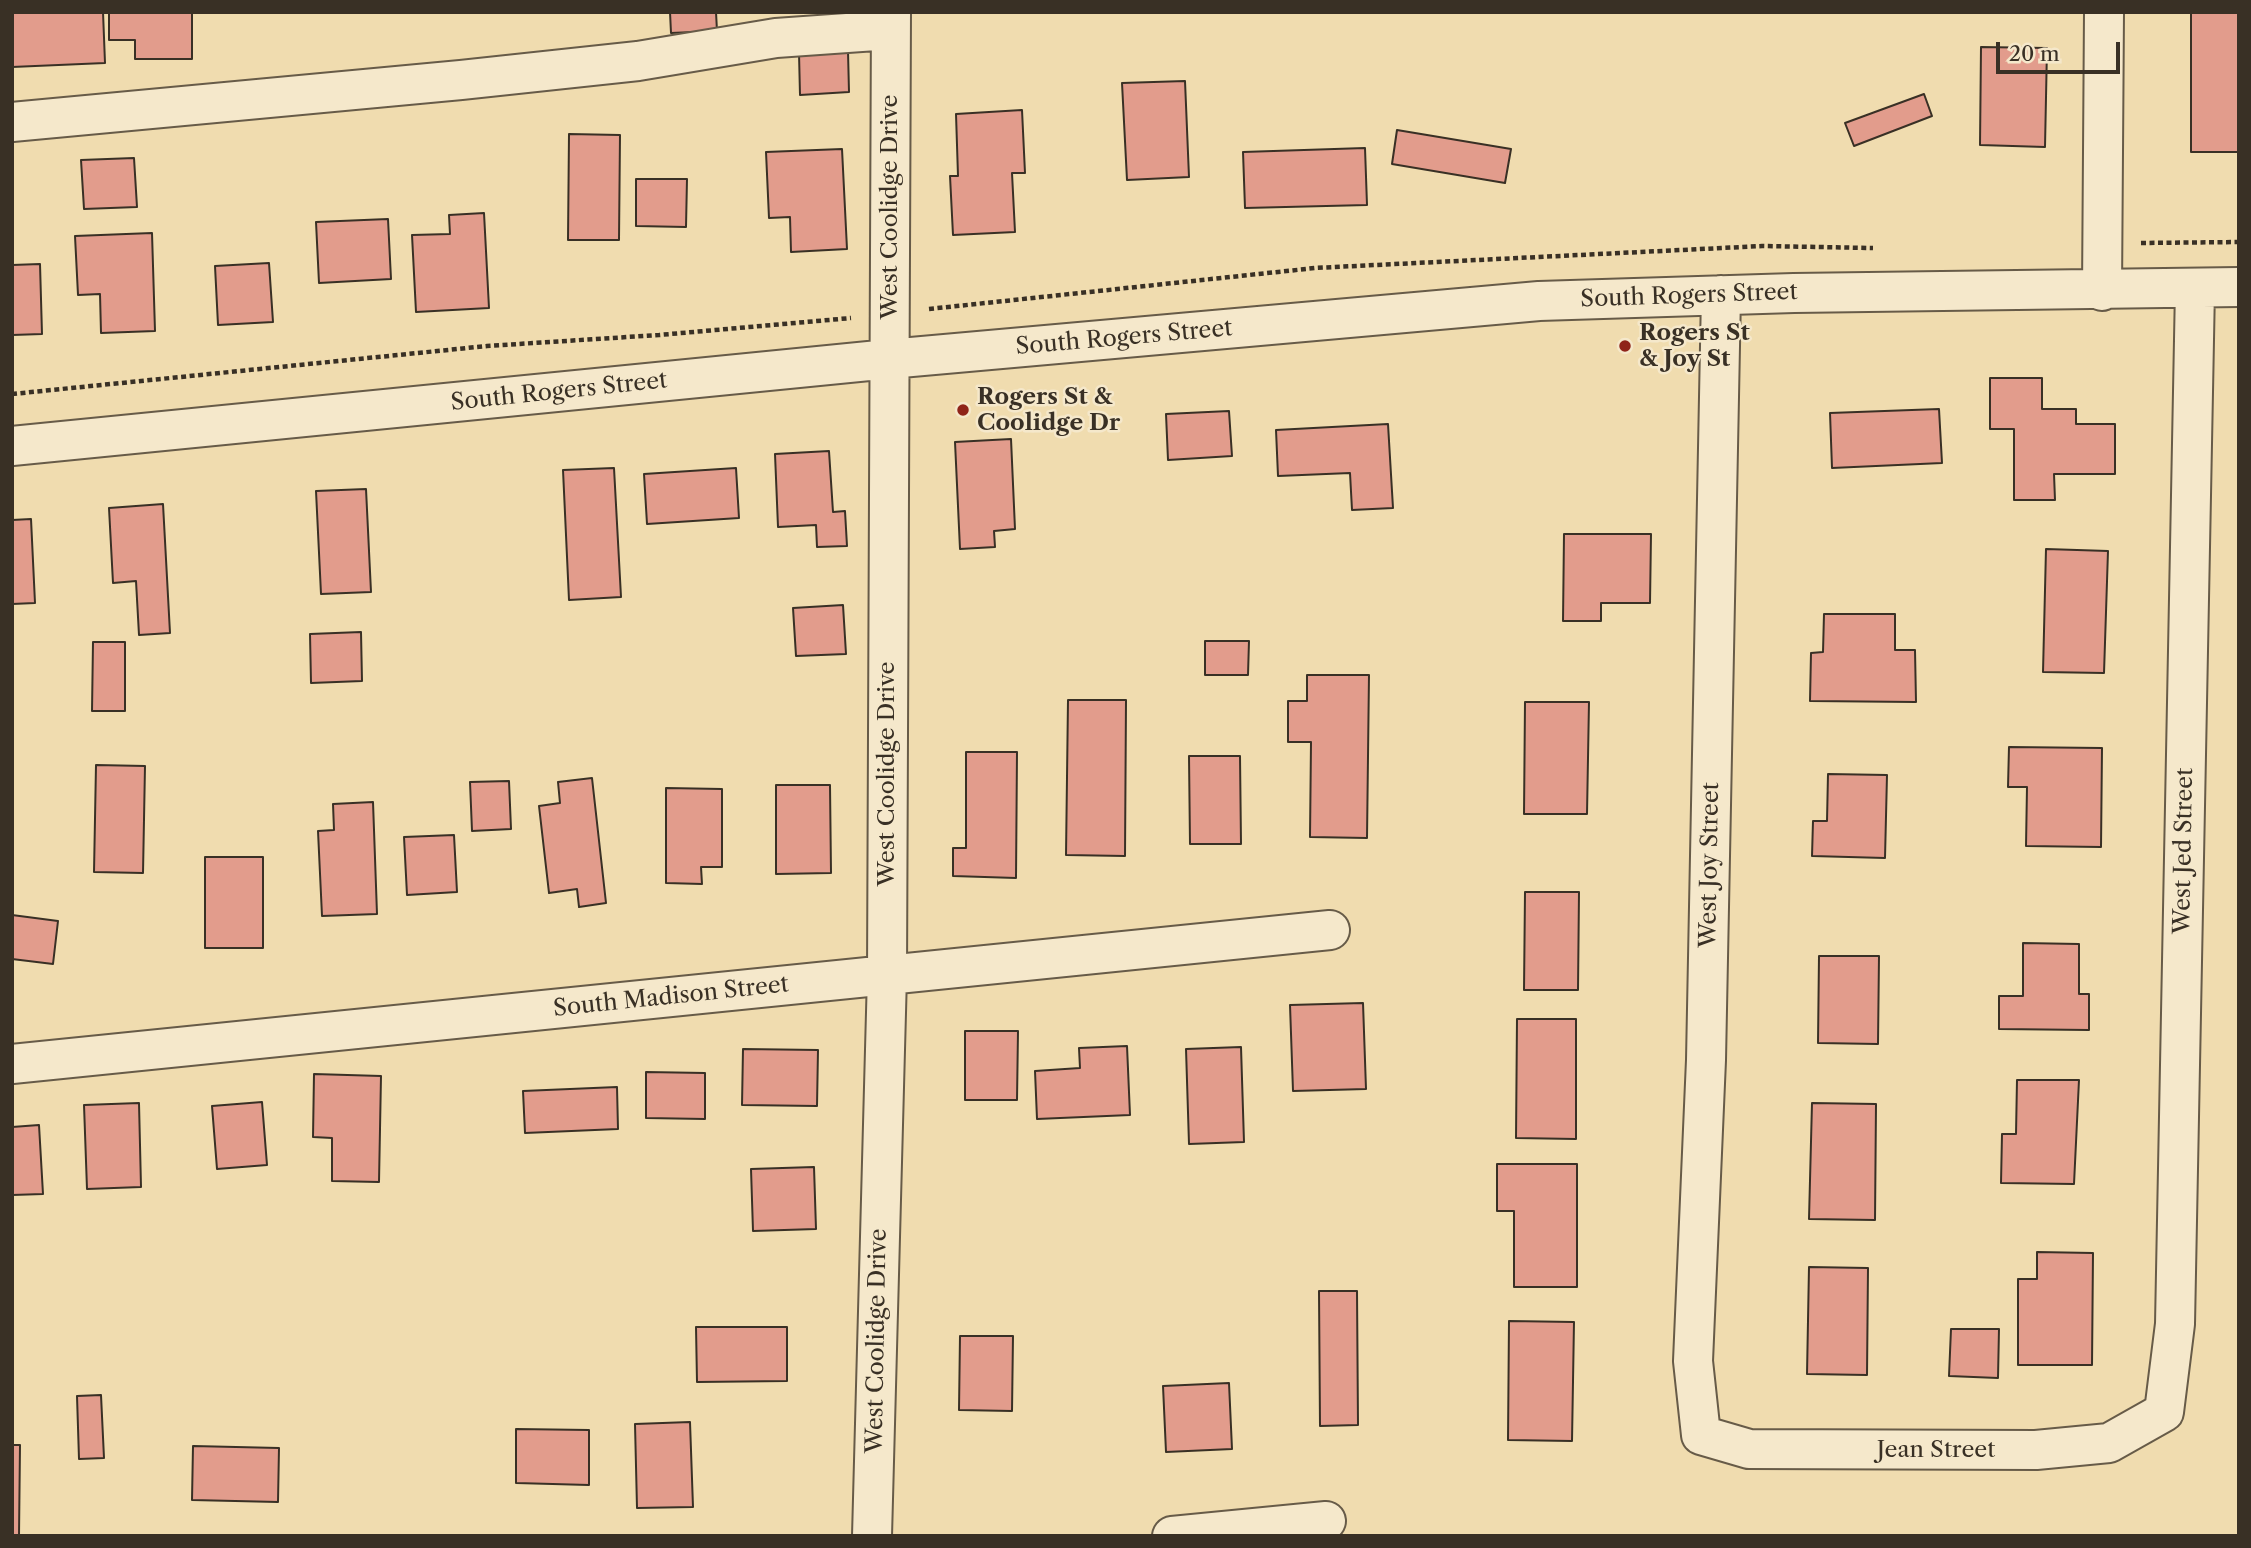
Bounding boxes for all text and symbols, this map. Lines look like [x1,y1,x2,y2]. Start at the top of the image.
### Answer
scale bar [1999,28,2123,72]
text: 20 m [2009,41,2060,66]
street label: West Coolidge Drive [876,95,904,319]
street label: South Rogers Street [1580,278,1798,314]
street label: South Rogers Street [1015,315,1233,361]
place label: Rogers St & Joy St [1639,319,1750,373]
marker: Rogers St & Joy St [1617,338,1633,354]
street label: South Rogers Street [449,367,669,417]
place label: Rogers St & Coolidge Dr [977,383,1120,437]
marker: Rogers St & Coolidge Dr [955,402,971,418]
street label: West Coolidge Drive [873,662,901,886]
street label: West Jed Street [2169,768,2199,934]
street label: West Joy Street [1695,782,1725,948]
street label: South Madison Street [552,971,790,1023]
street label: West Coolidge Drive [861,1228,893,1454]
street label: Jean Street [1877,1436,1995,1464]

